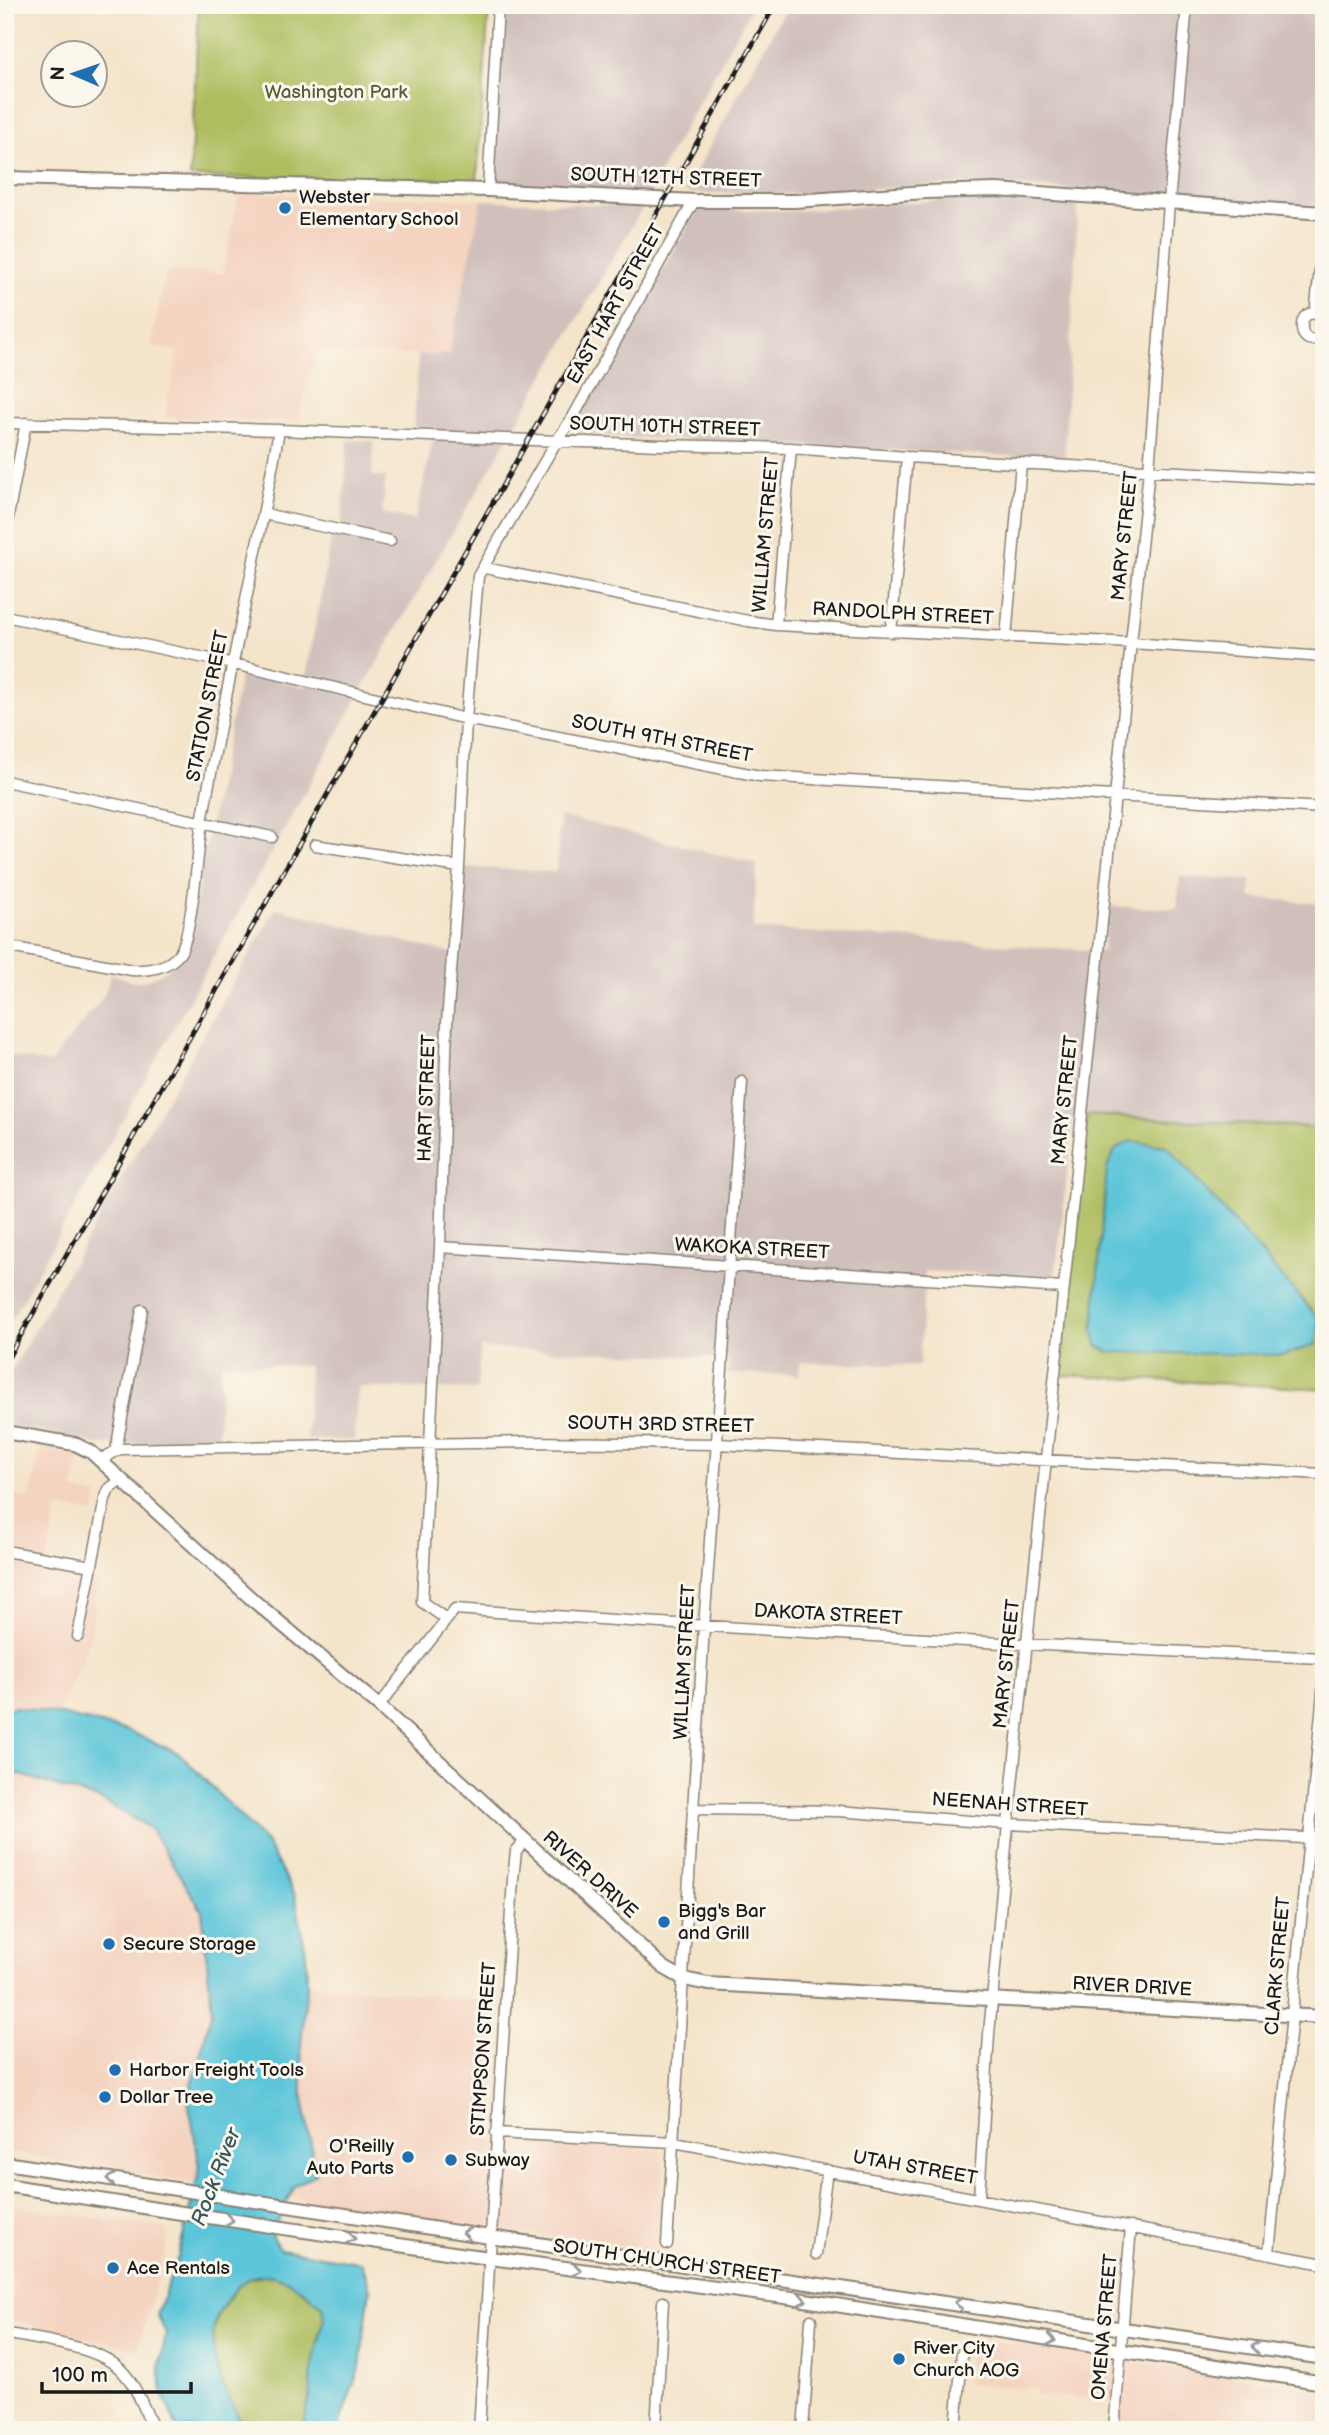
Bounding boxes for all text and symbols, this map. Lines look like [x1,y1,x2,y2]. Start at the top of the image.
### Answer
north arrow [38,38,108,108]
text: N [47,66,70,81]
park label: Washington Park [264,81,408,104]
street label: SOUTH 12TH STREET [570,163,763,193]
place label: Webster Elementary School [299,186,458,231]
marker: Webster Elementary School [277,200,293,216]
street label: EAST HART STREET [562,219,670,388]
street label: SOUTH 10TH STREET [569,412,762,442]
street label: WILLIAM STREET [748,456,784,614]
street label: MARY STREET [1107,470,1143,602]
street label: RANDOLPH STREET [812,598,995,630]
street label: STATION STREET [182,628,234,784]
street label: SOUTH 9TH STREET [570,710,755,768]
street label: HART STREET [413,1033,441,1162]
street label: MARY STREET [1047,1034,1083,1166]
street label: WAKOKA STREET [674,1233,831,1265]
street label: SOUTH 3RD STREET [567,1412,755,1438]
street label: WILLIAM STREET [669,1583,701,1741]
street label: MARY STREET [989,1598,1025,1730]
street label: DAKOTA STREET [753,1600,903,1630]
street label: NEENAH STREET [931,1788,1089,1822]
street label: RIVER DRIVE [538,1826,642,1924]
street label: CLARK STREET [1260,1895,1296,2036]
place label: Bigg's Bar and Grill [678,1900,767,1945]
marker: Bigg's Bar and Grill [656,1914,672,1930]
place label: Secure Storage [123,1933,256,1956]
marker: Secure Storage [101,1936,117,1952]
street label: STIMPSON STREET [466,1961,502,2137]
street label: RIVER DRIVE [1072,1972,1192,2002]
place label: Harbor Freight Tools [129,2059,304,2082]
marker: Harbor Freight Tools [107,2062,123,2078]
place label: Dollar Tree [119,2086,213,2109]
marker: Dollar Tree [97,2089,113,2105]
water label: Rock River [186,2123,247,2229]
place label: O'Reilly Auto Parts [307,2135,394,2180]
street label: UTAH STREET [851,2146,980,2190]
marker: O'Reilly Auto Parts [400,2149,416,2165]
place label: Subway [465,2149,530,2172]
marker: Subway [443,2152,459,2168]
one-way arrow [105,2172,117,2187]
one-way arrow [223,2213,235,2228]
one-way arrow [461,2226,472,2241]
one-way arrow [345,2230,357,2245]
street label: SOUTH CHURCH STREET [552,2235,783,2289]
street label: OMENA STREET [1087,2252,1123,2401]
place label: Ace Rentals [127,2257,230,2280]
marker: Ace Rentals [105,2260,121,2276]
one-way arrow [571,2262,582,2277]
one-way arrow [796,2292,808,2307]
one-way arrow [953,2296,964,2311]
one-way arrow [1045,2332,1057,2347]
place label: River City Church AOG [913,2337,1019,2382]
one-way arrow [1250,2340,1262,2355]
scale bar [42,2351,191,2395]
marker: River City Church AOG [891,2351,907,2367]
text: 100 m [52,2363,108,2388]

